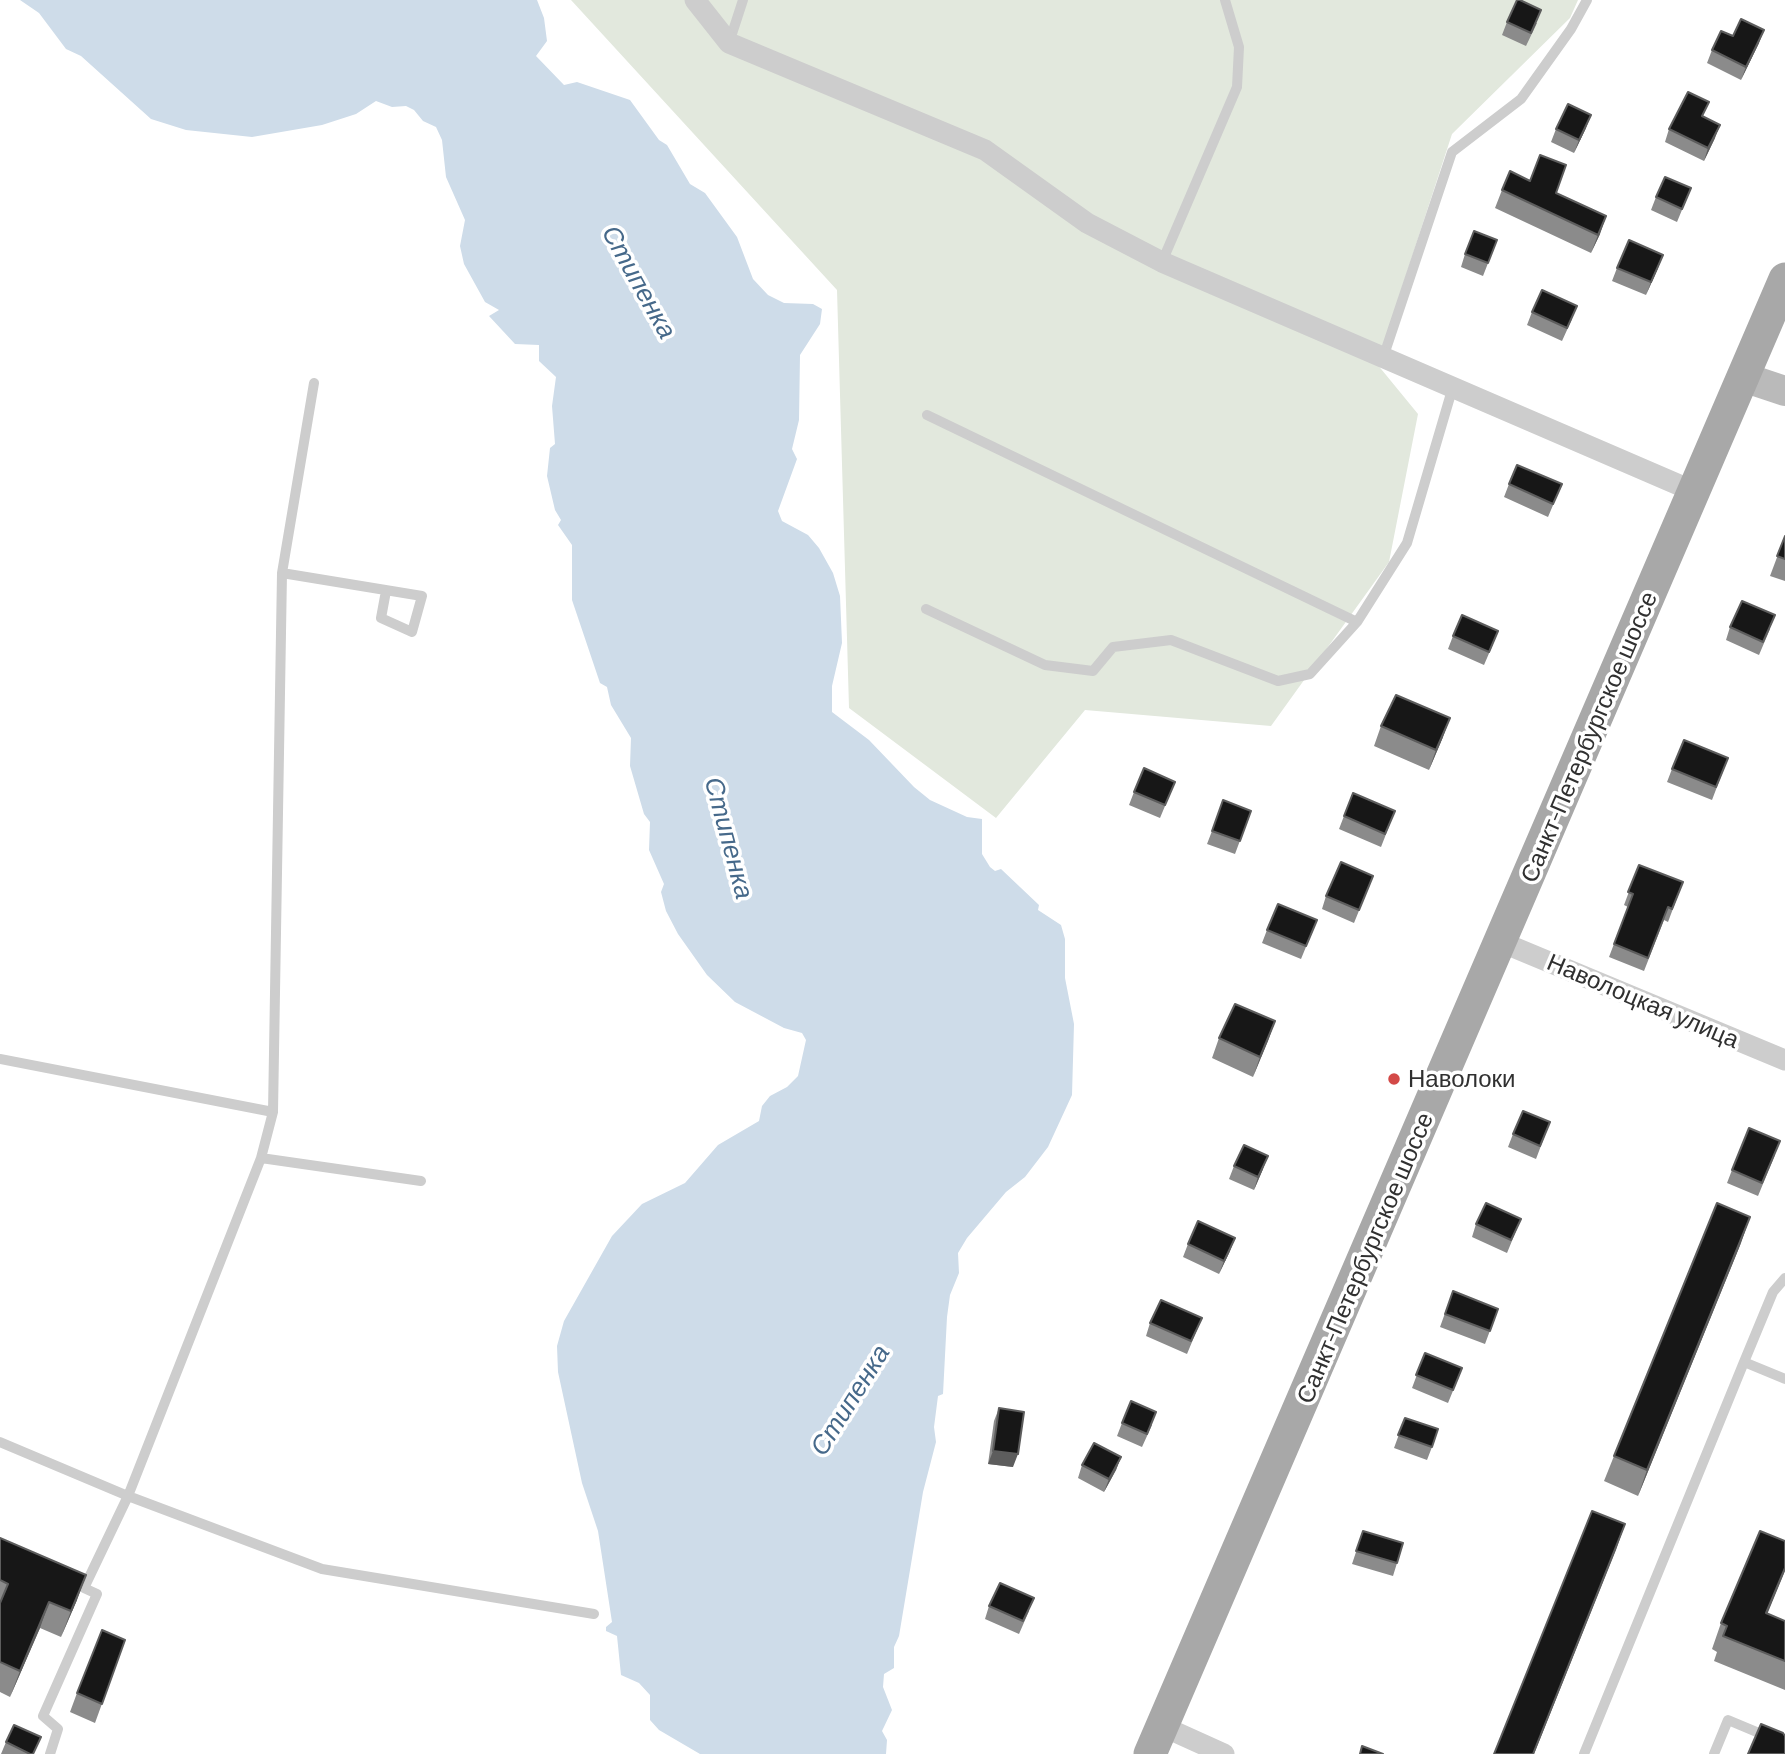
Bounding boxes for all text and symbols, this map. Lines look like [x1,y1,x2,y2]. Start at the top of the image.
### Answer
water label: Стипенка [595,220,683,344]
street label: Санкт-Петербургское шоссе [1515,587,1663,887]
water label: Стипенка [698,774,760,902]
street label: Наволоцкая улица [1543,948,1743,1054]
place label: Наволоки [1408,1065,1516,1093]
marker: Наволоки [1386,1071,1402,1087]
street label: Санкт-Петербургское шоссе [1291,1108,1439,1408]
water label: Стипенка [804,1339,896,1461]

